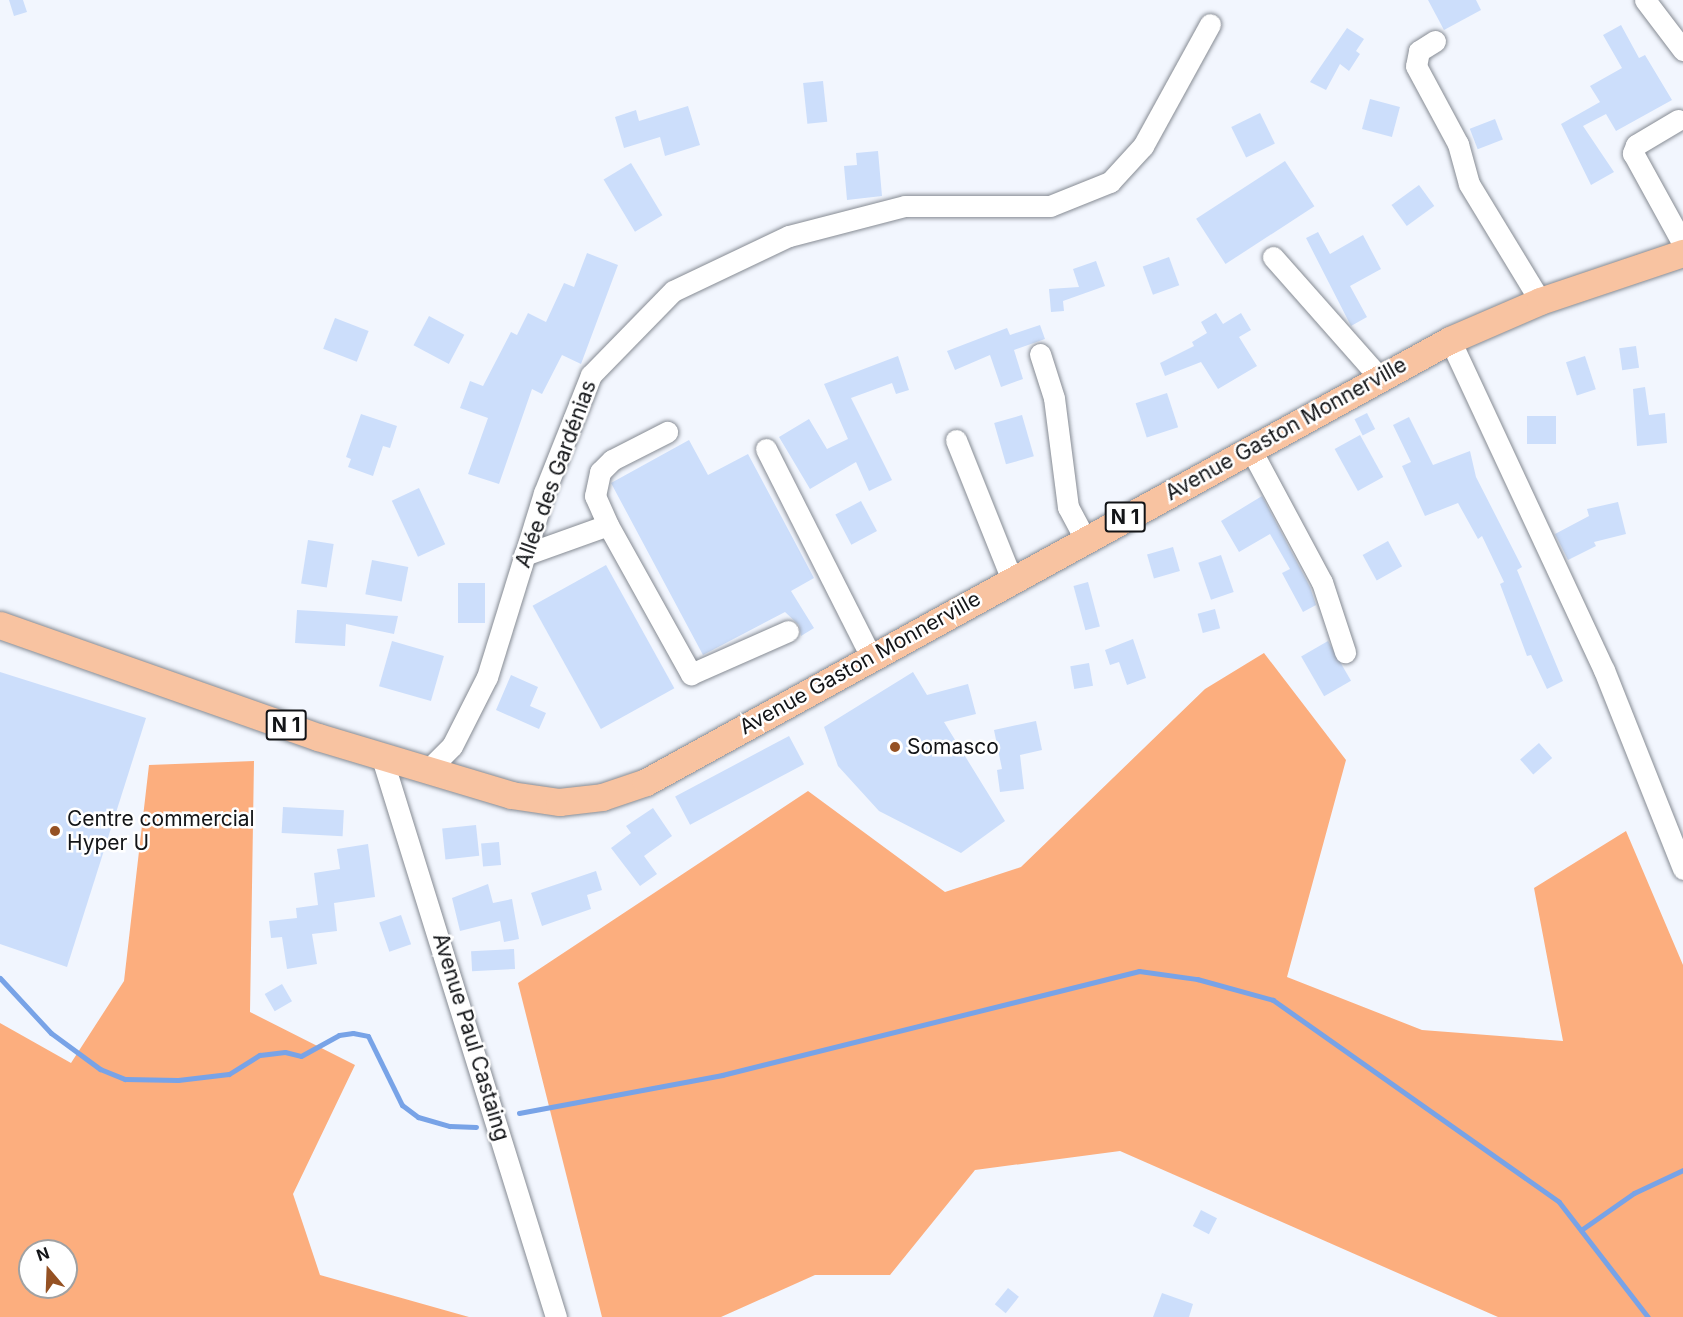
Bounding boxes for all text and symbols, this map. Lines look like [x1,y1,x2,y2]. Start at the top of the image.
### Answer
street label: Avenue Gaston Monnerville [1161,352,1411,506]
street label: Allée des Gardénias [510,377,602,571]
road number: N 1 [1104,500,1146,534]
street label: Avenue Gaston Monnerville [735,586,985,740]
road number: N 1 [265,708,307,742]
place label: Somasco [907,734,999,760]
marker: Somasco [888,740,902,754]
place label: Centre commercial Hyper U [67,806,255,856]
marker: Centre commercial Hyper U [48,824,62,838]
street label: Avenue Paul Castaing [427,930,515,1144]
north arrow [18,1239,78,1299]
text: N [34,1242,52,1265]

